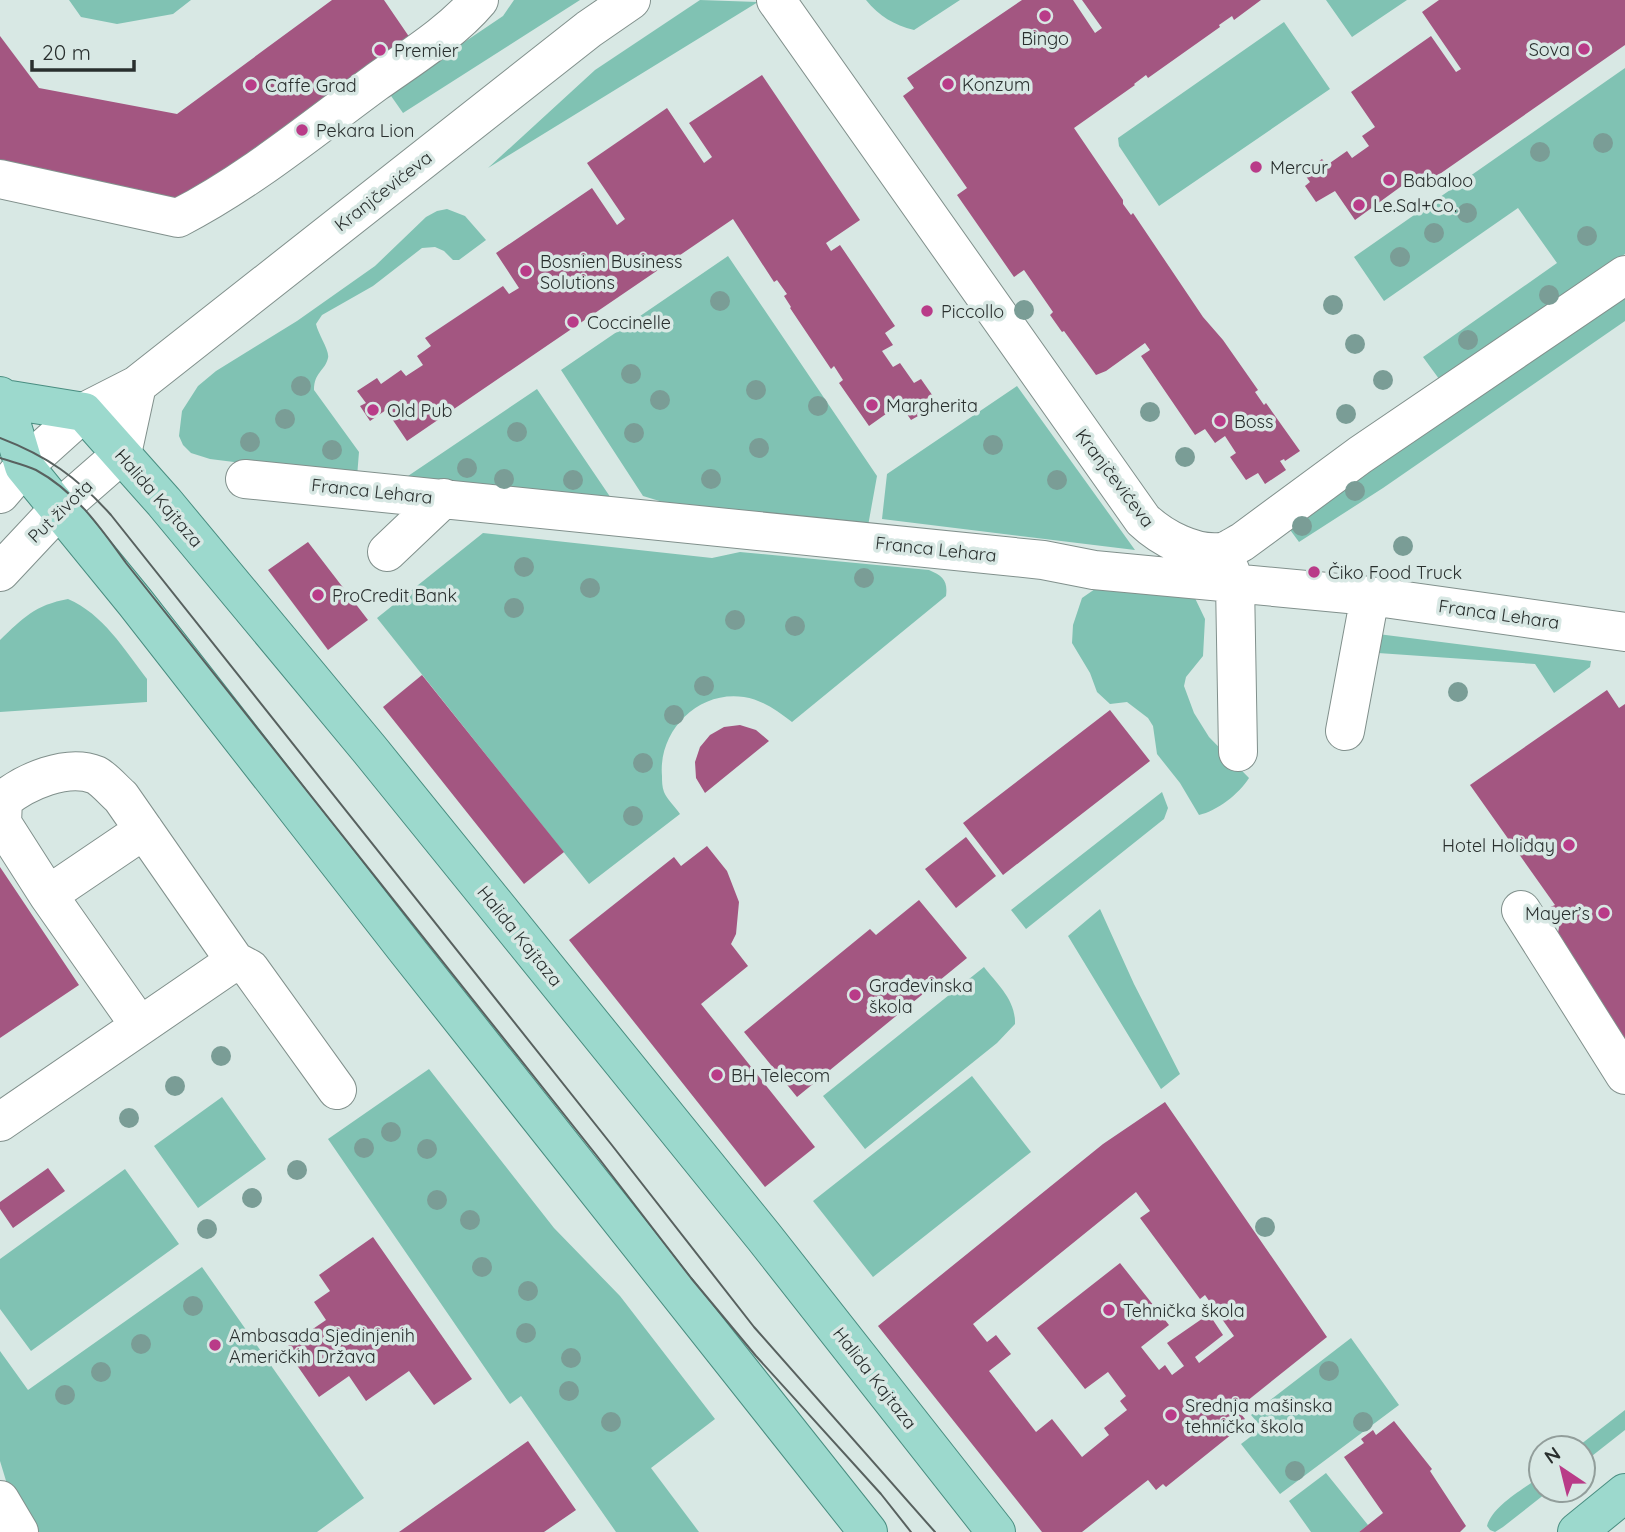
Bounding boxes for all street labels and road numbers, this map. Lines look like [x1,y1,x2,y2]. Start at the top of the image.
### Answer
street label: Kranjčevićeva [330,146,436,236]
street label: Kranjčevićeva [1070,424,1160,532]
street label: Halida Kajtaza [110,444,208,552]
street label: Franca Lehara [310,473,434,509]
street label: Put života [23,474,97,548]
street label: Franca Lehara [874,531,998,567]
street label: Franca Lehara [1437,594,1561,634]
street label: Halida Kajtaza [472,881,568,991]
street label: Halida Kajtaza [828,1322,922,1434]

